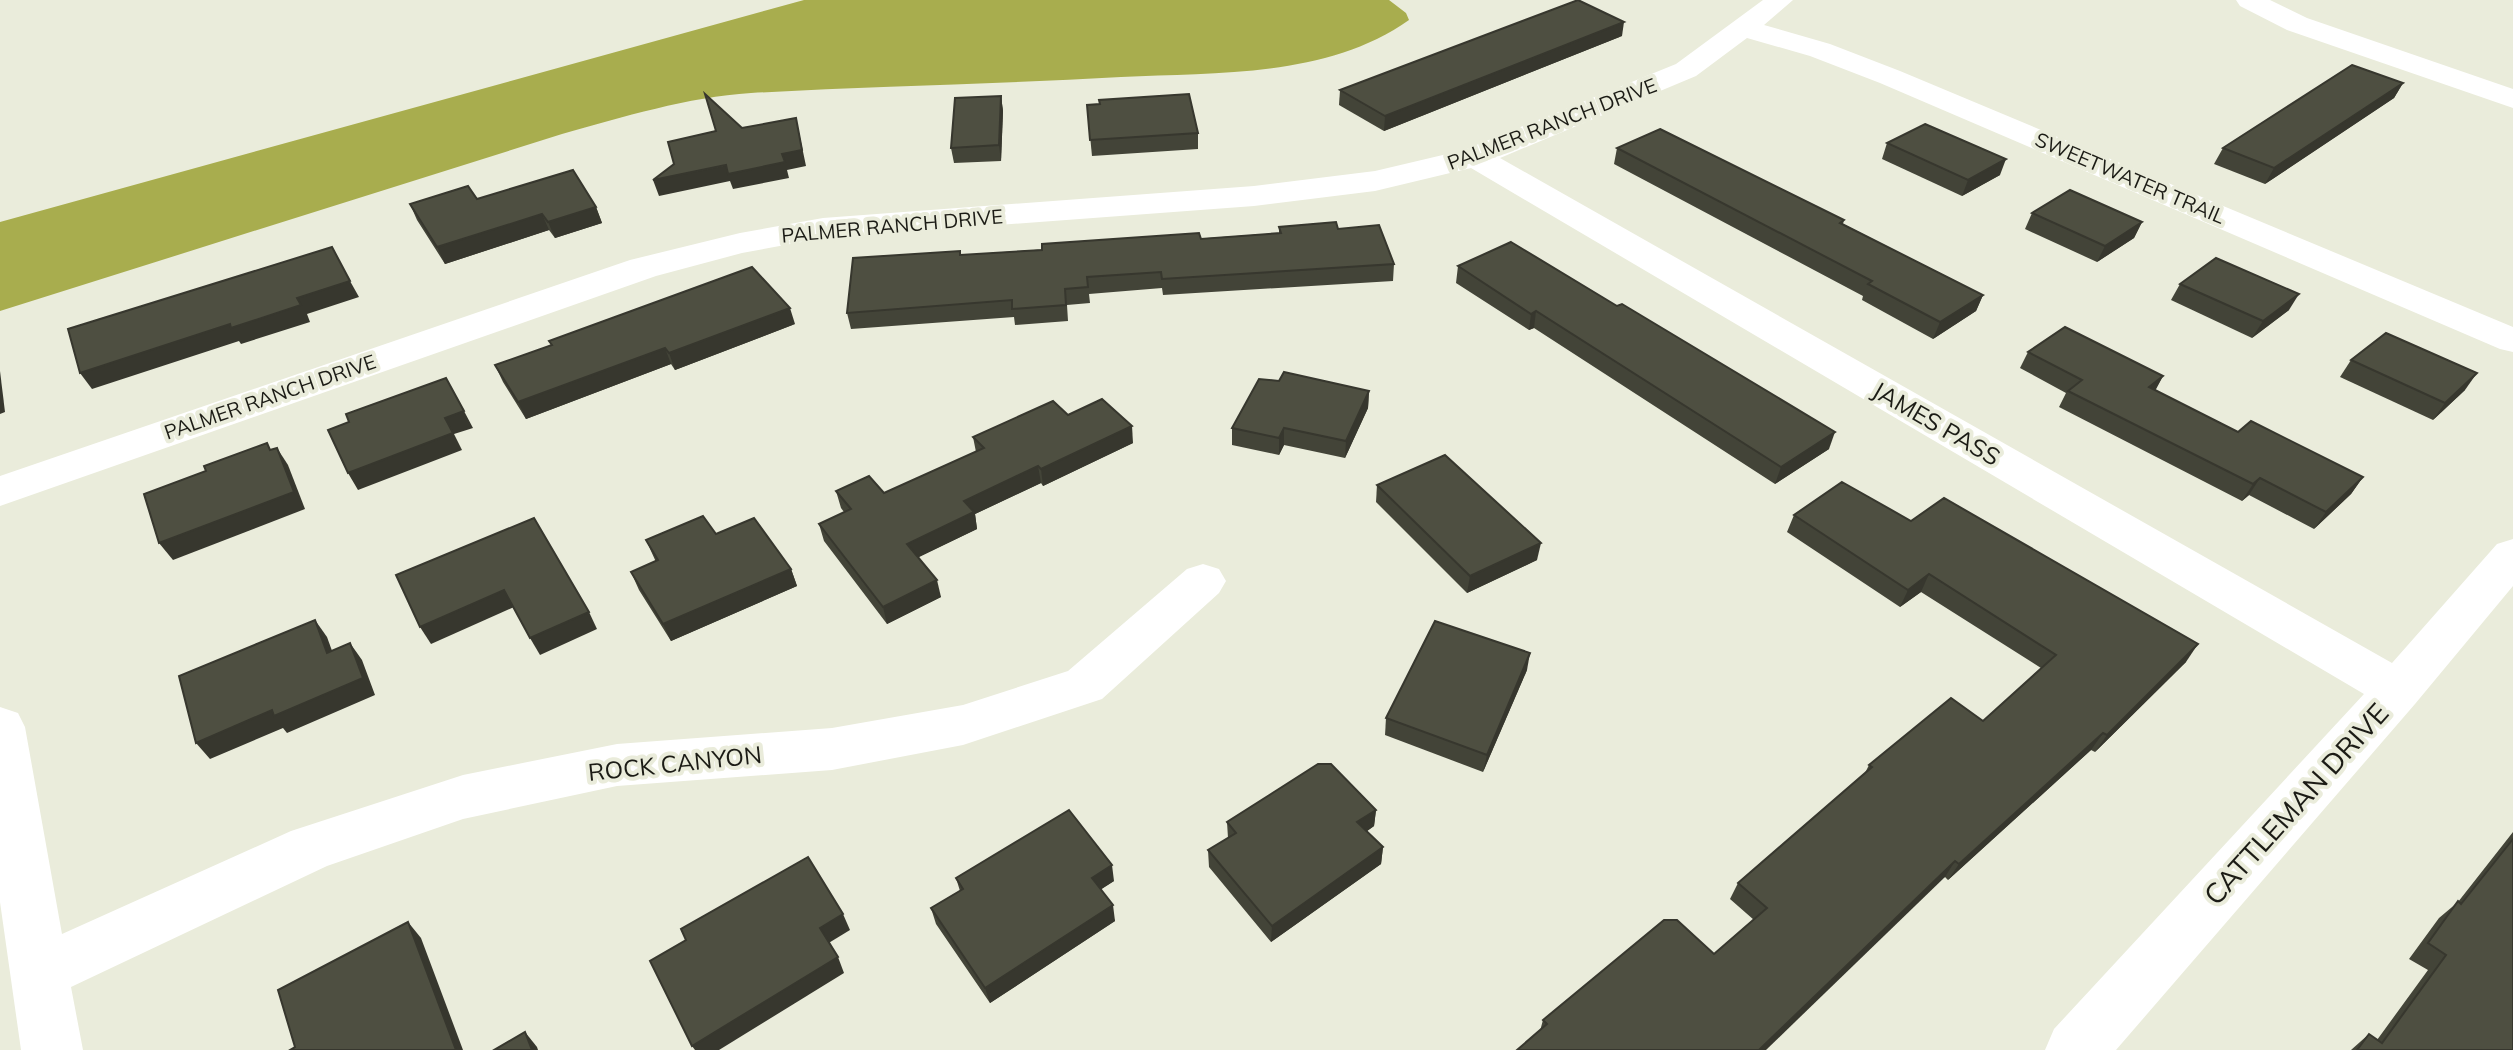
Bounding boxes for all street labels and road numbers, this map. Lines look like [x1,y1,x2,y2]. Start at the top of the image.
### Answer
street label: PALMER RANCH DRIVE [1444,72,1660,175]
street label: SWEETWATER TRAIL [2032,126,2229,229]
street label: PALMER RANCH DRIVE [780,203,1004,248]
street label: PALMER RANCH DRIVE [161,349,379,445]
street label: JAMES PASS [1867,375,2006,472]
street label: CATTLEMAN DRIVE [2196,696,2395,912]
street label: ROCK CANYON [587,739,763,787]

